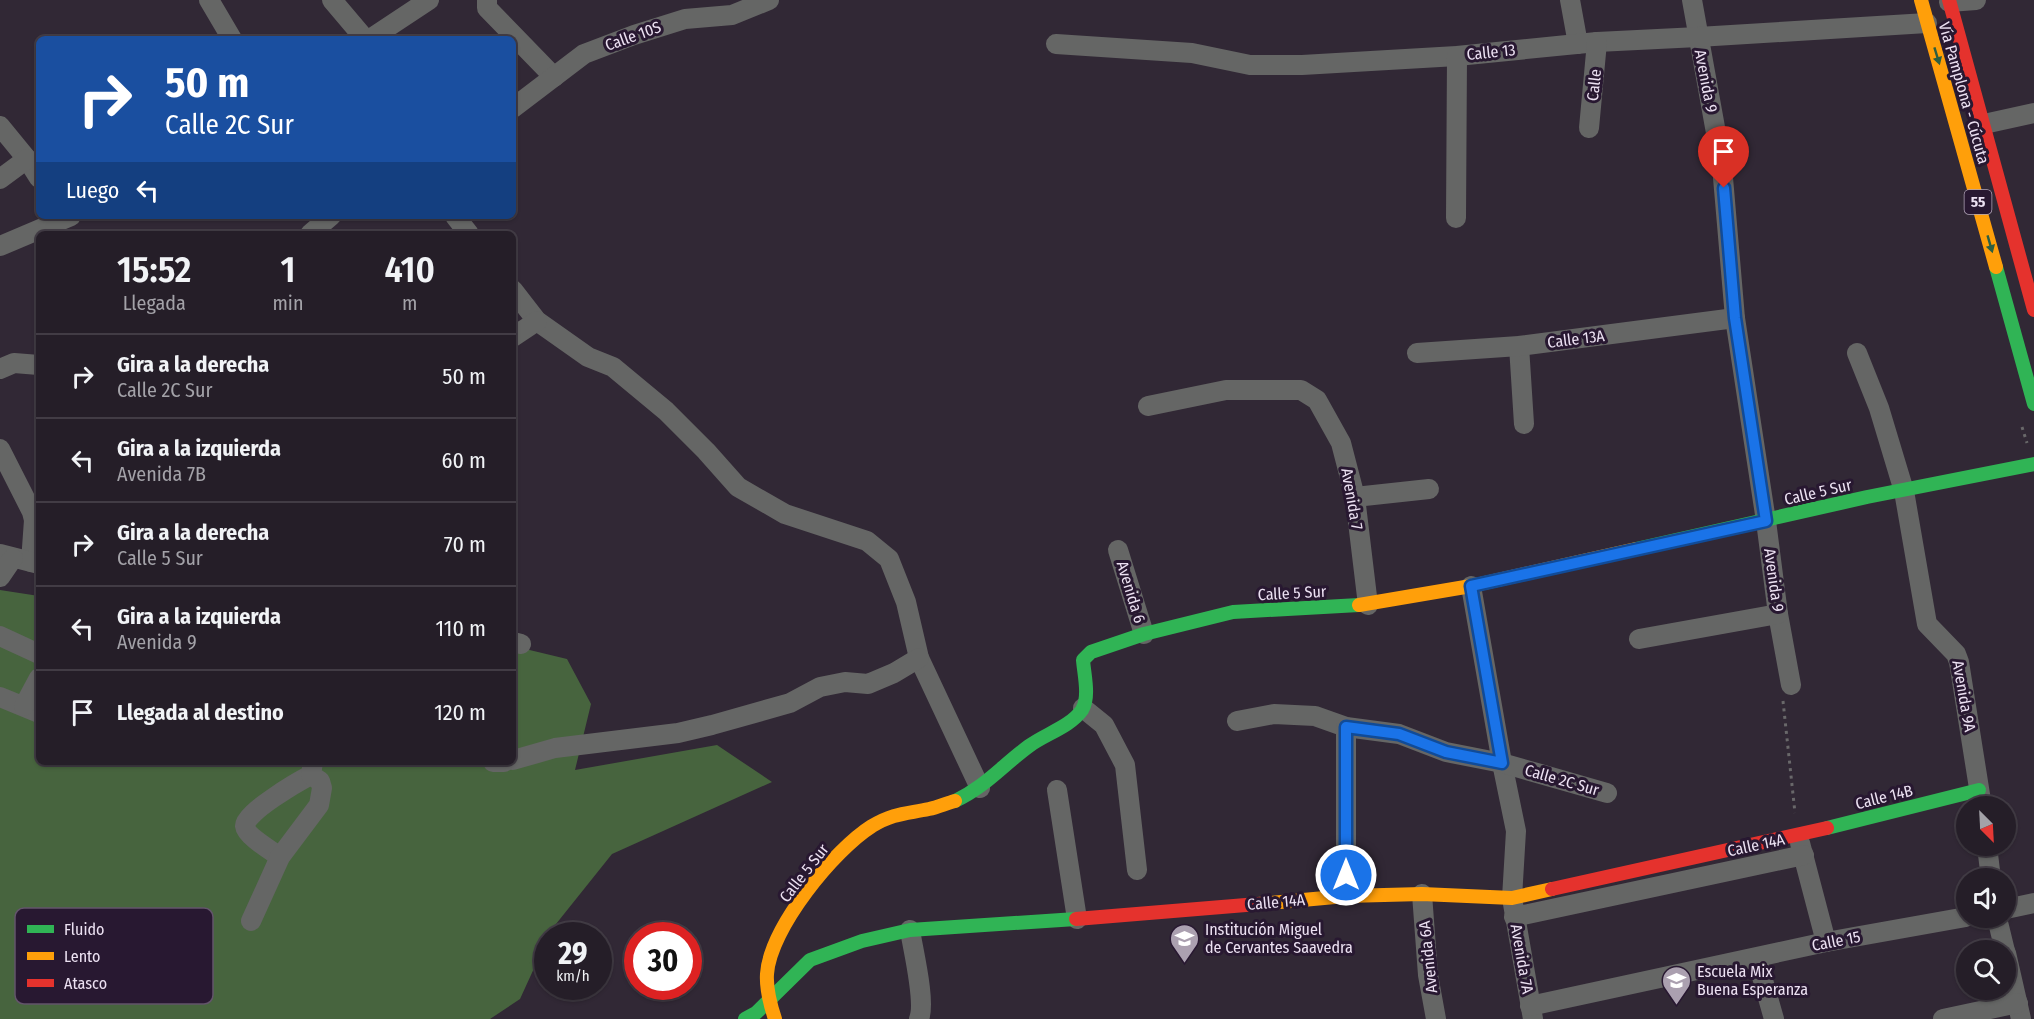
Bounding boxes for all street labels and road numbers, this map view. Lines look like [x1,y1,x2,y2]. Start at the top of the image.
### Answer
street label: Calle 10S [602,17,664,55]
street label: Vía Pamplona - Cúcuta [1935,20,1993,166]
street label: Calle 13 [1466,40,1516,64]
street label: Avenida 9 [1691,48,1721,114]
street label: Calle [1583,68,1605,102]
road number: 55 [1964,190,1992,214]
street label: Calle 13A [1546,326,1606,352]
street label: Avenida 7 [1337,467,1367,532]
street label: Calle 5 Sur [1782,475,1854,509]
street label: Avenida 9 [1760,547,1788,613]
street label: Avenida 6 [1113,559,1149,625]
street label: Calle 5 Sur [1257,582,1327,604]
street label: Avenida 9A [1948,659,1980,734]
street label: Calle 2C Sur [1523,760,1602,800]
street label: Calle 14B [1853,781,1915,813]
street label: Calle 14A [1726,830,1787,860]
street label: Calle 5 Sur [775,840,833,906]
street label: Calle 14A [1246,890,1306,914]
street label: Avenida 6A [1415,919,1441,994]
street label: Avenida 7A [1507,923,1538,996]
street label: Calle 15 [1810,927,1862,955]

